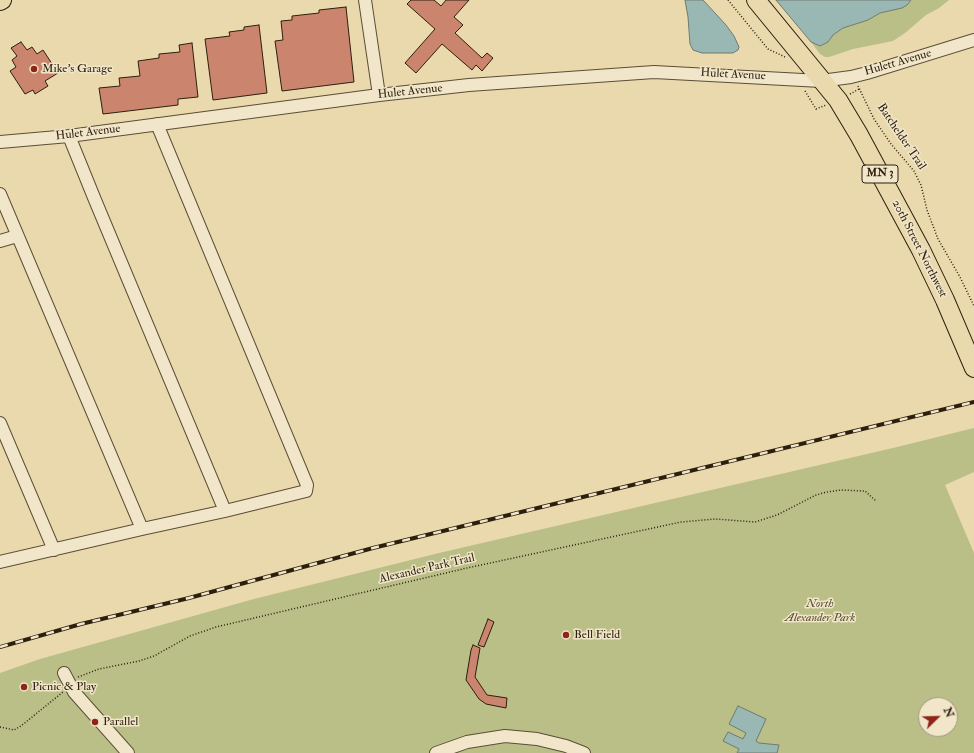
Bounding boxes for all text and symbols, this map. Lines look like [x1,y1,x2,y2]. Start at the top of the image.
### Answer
street label: Hulett Avenue [863,47,933,79]
place label: Mike's Garage [42,62,112,76]
marker: Mike's Garage [29,64,39,74]
street label: Hulet Avenue [700,66,766,84]
street label: Hulet Avenue [377,81,443,103]
street label: Batchelder Trail [873,101,929,173]
street label: Hulet Avenue [55,122,121,144]
road number: MN 3 [862,165,898,183]
street label: 20th Street Northwest [888,198,950,300]
street label: Alexander Park Trail [378,551,476,587]
park label: North Alexander Park [785,597,855,625]
place label: Bell Field [574,628,620,642]
marker: Bell Field [561,630,571,640]
place label: Picnic & Play [32,680,96,694]
marker: Picnic & Play [19,682,29,692]
north arrow [918,697,958,737]
text: N [941,705,956,720]
place label: Parallel [103,715,138,729]
marker: Parallel [90,717,100,727]

